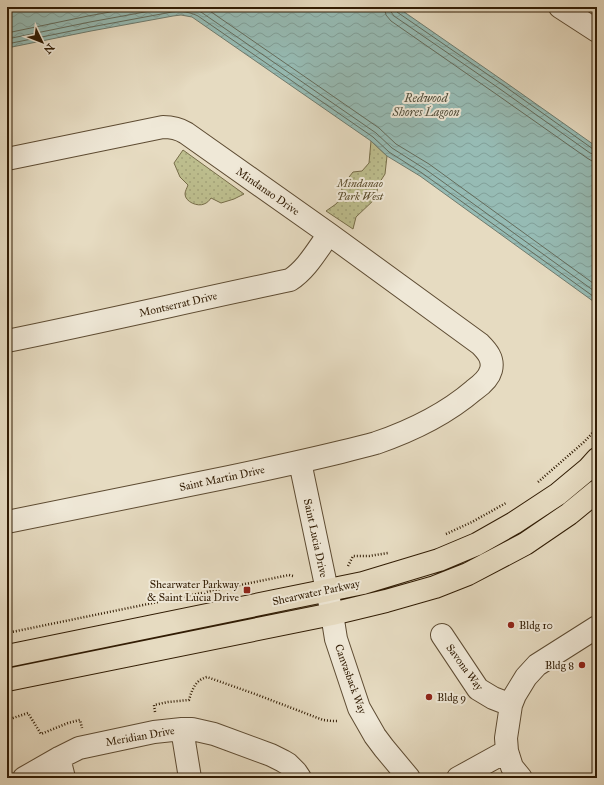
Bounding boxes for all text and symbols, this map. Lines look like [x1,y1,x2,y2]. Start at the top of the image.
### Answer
north arrow [22,22,62,62]
text: N [41,41,57,57]
water label: Redwood Shores Lagoon [392,91,460,119]
street label: Mindanao Drive [233,165,302,218]
park label: Mindanao Park West [336,177,384,203]
street label: Montserrat Drive [138,289,219,320]
street label: Saint Martin Drive [178,463,266,494]
street label: Saint Lucia Drive [301,497,330,579]
street label: Shearwater Parkway [271,577,362,608]
place label: Shearwater Parkway & Saint Lucia Drive [147,578,240,604]
marker: Shearwater Parkway & Saint Lucia Drive [242,585,252,595]
place label: Bldg 10 [519,619,553,632]
marker: Bldg 10 [506,620,516,630]
street label: Canvasback Way [332,642,369,717]
street label: Savona Way [443,642,486,694]
place label: Bldg 8 [545,659,574,672]
marker: Bldg 8 [577,660,587,670]
place label: Bldg 9 [437,691,466,704]
marker: Bldg 9 [424,692,434,702]
street label: Meridian Drive [105,724,176,749]

